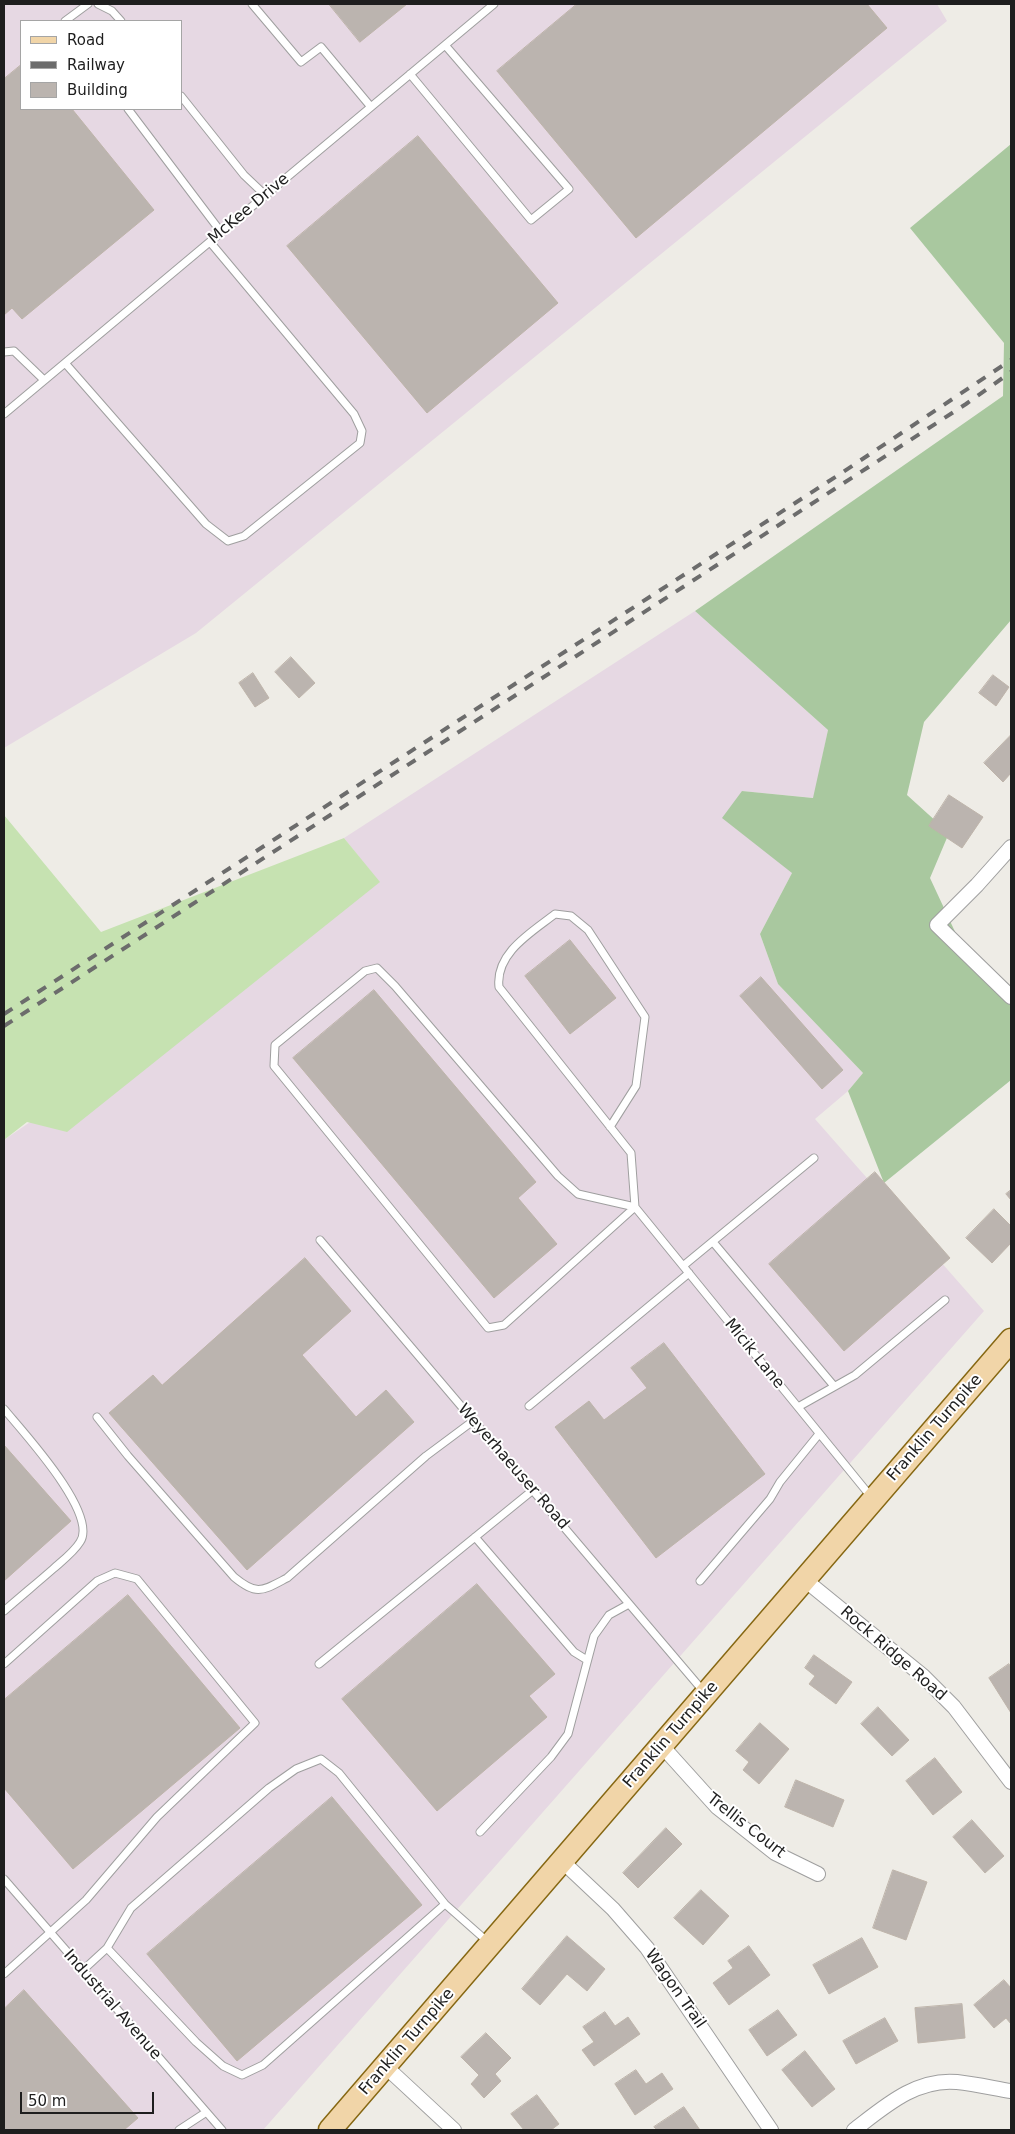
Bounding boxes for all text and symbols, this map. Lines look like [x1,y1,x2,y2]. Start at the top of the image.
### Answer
legend [20,20,182,110]
text: Road [67,31,105,49]
text: Railway [67,56,125,74]
text: Building [67,81,128,99]
street label: McKee Drive [205,170,293,248]
street label: Micik Lane [720,1315,788,1393]
street label: Franklin Turnpike [883,1371,987,1485]
street label: Weyerhaeuser Road [453,1400,573,1534]
street label: Rock Ridge Road [836,1603,950,1705]
street label: Franklin Turnpike [619,1678,723,1792]
street label: Trellis Court [703,1789,789,1863]
street label: Industrial Avenue [59,1946,165,2064]
street label: Wagon Trail [641,1946,709,2032]
street label: Franklin Turnpike [355,1985,459,2099]
scale bar [22,2082,156,2114]
text: 50 m [28,2092,66,2110]

